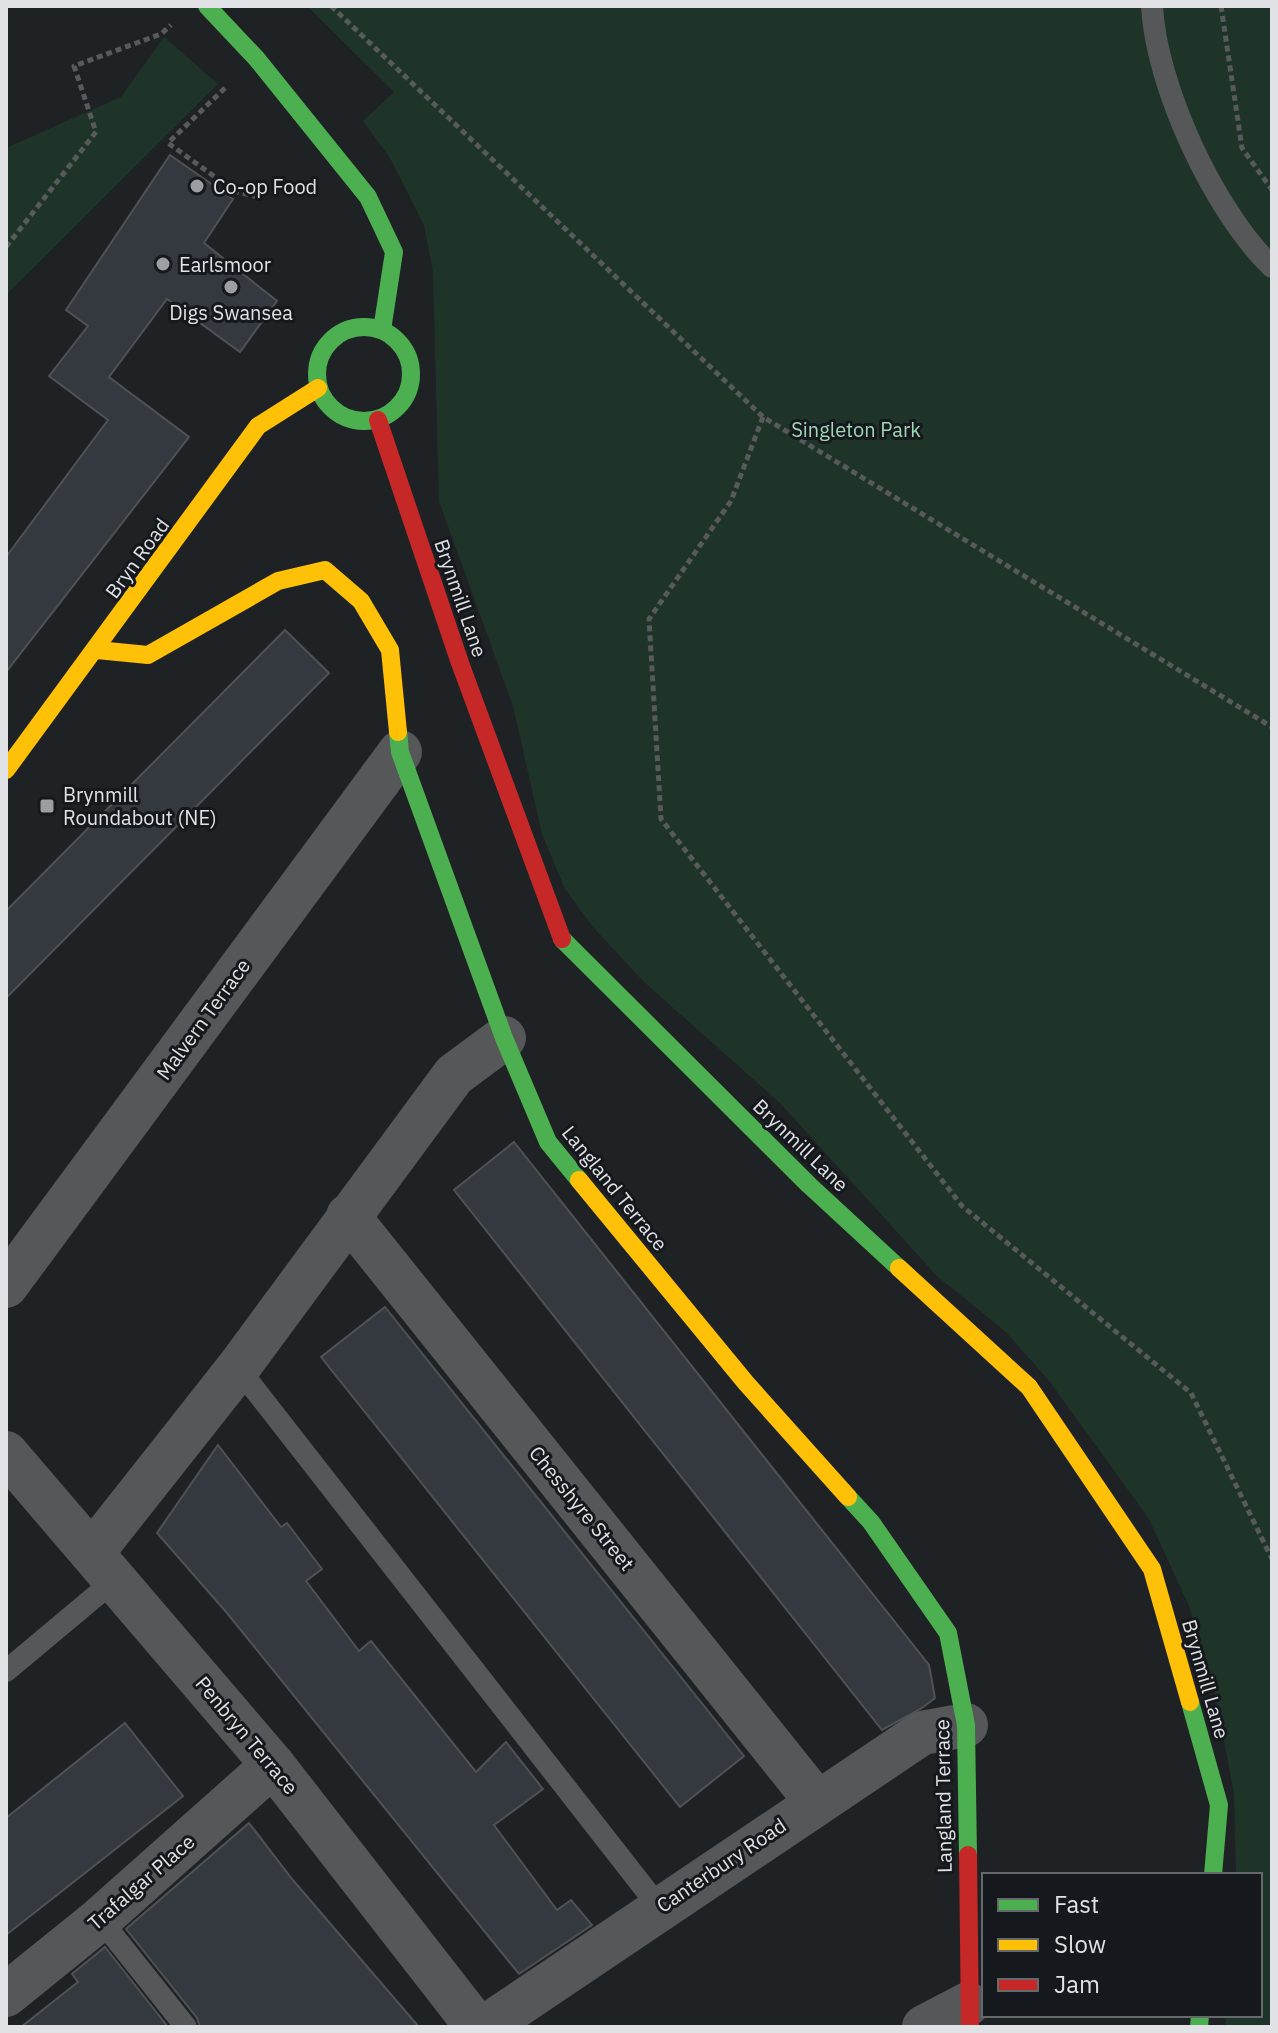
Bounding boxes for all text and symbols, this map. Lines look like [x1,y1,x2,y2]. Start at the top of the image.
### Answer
place label: Co-op Food [213,173,317,200]
marker: Co-op Food [188,177,206,195]
place label: Earlsmoor [179,251,271,278]
marker: Earlsmoor [154,255,172,273]
marker: Digs Swansea [222,278,240,296]
place label: Digs Swansea [169,299,293,326]
park label: Singleton Park [791,416,921,443]
street label: Bryn Road [99,513,175,603]
street label: Brynmill Lane [428,535,494,661]
place label: Brynmill Roundabout (NE) [63,781,217,831]
marker: Brynmill Roundabout (NE) [38,797,56,815]
street label: Malvern Terrace [150,953,256,1085]
street label: Brynmill Lane [747,1093,855,1197]
street label: Langland Terrace [556,1120,674,1256]
street label: Chesshyre Street [523,1440,641,1576]
street label: Brynmill Lane [1176,1616,1236,1742]
street label: Penbryn Terrace [190,1670,304,1800]
street label: Langland Terrace [928,1719,958,1873]
street label: Canterbury Road [651,1812,791,1918]
street label: Trafalgar Place [82,1828,200,1936]
legend [982,1873,1262,2017]
text: Fast [1054,1888,1099,1920]
text: Slow [1054,1928,1106,1960]
text: Jam [1054,1968,1100,2000]

